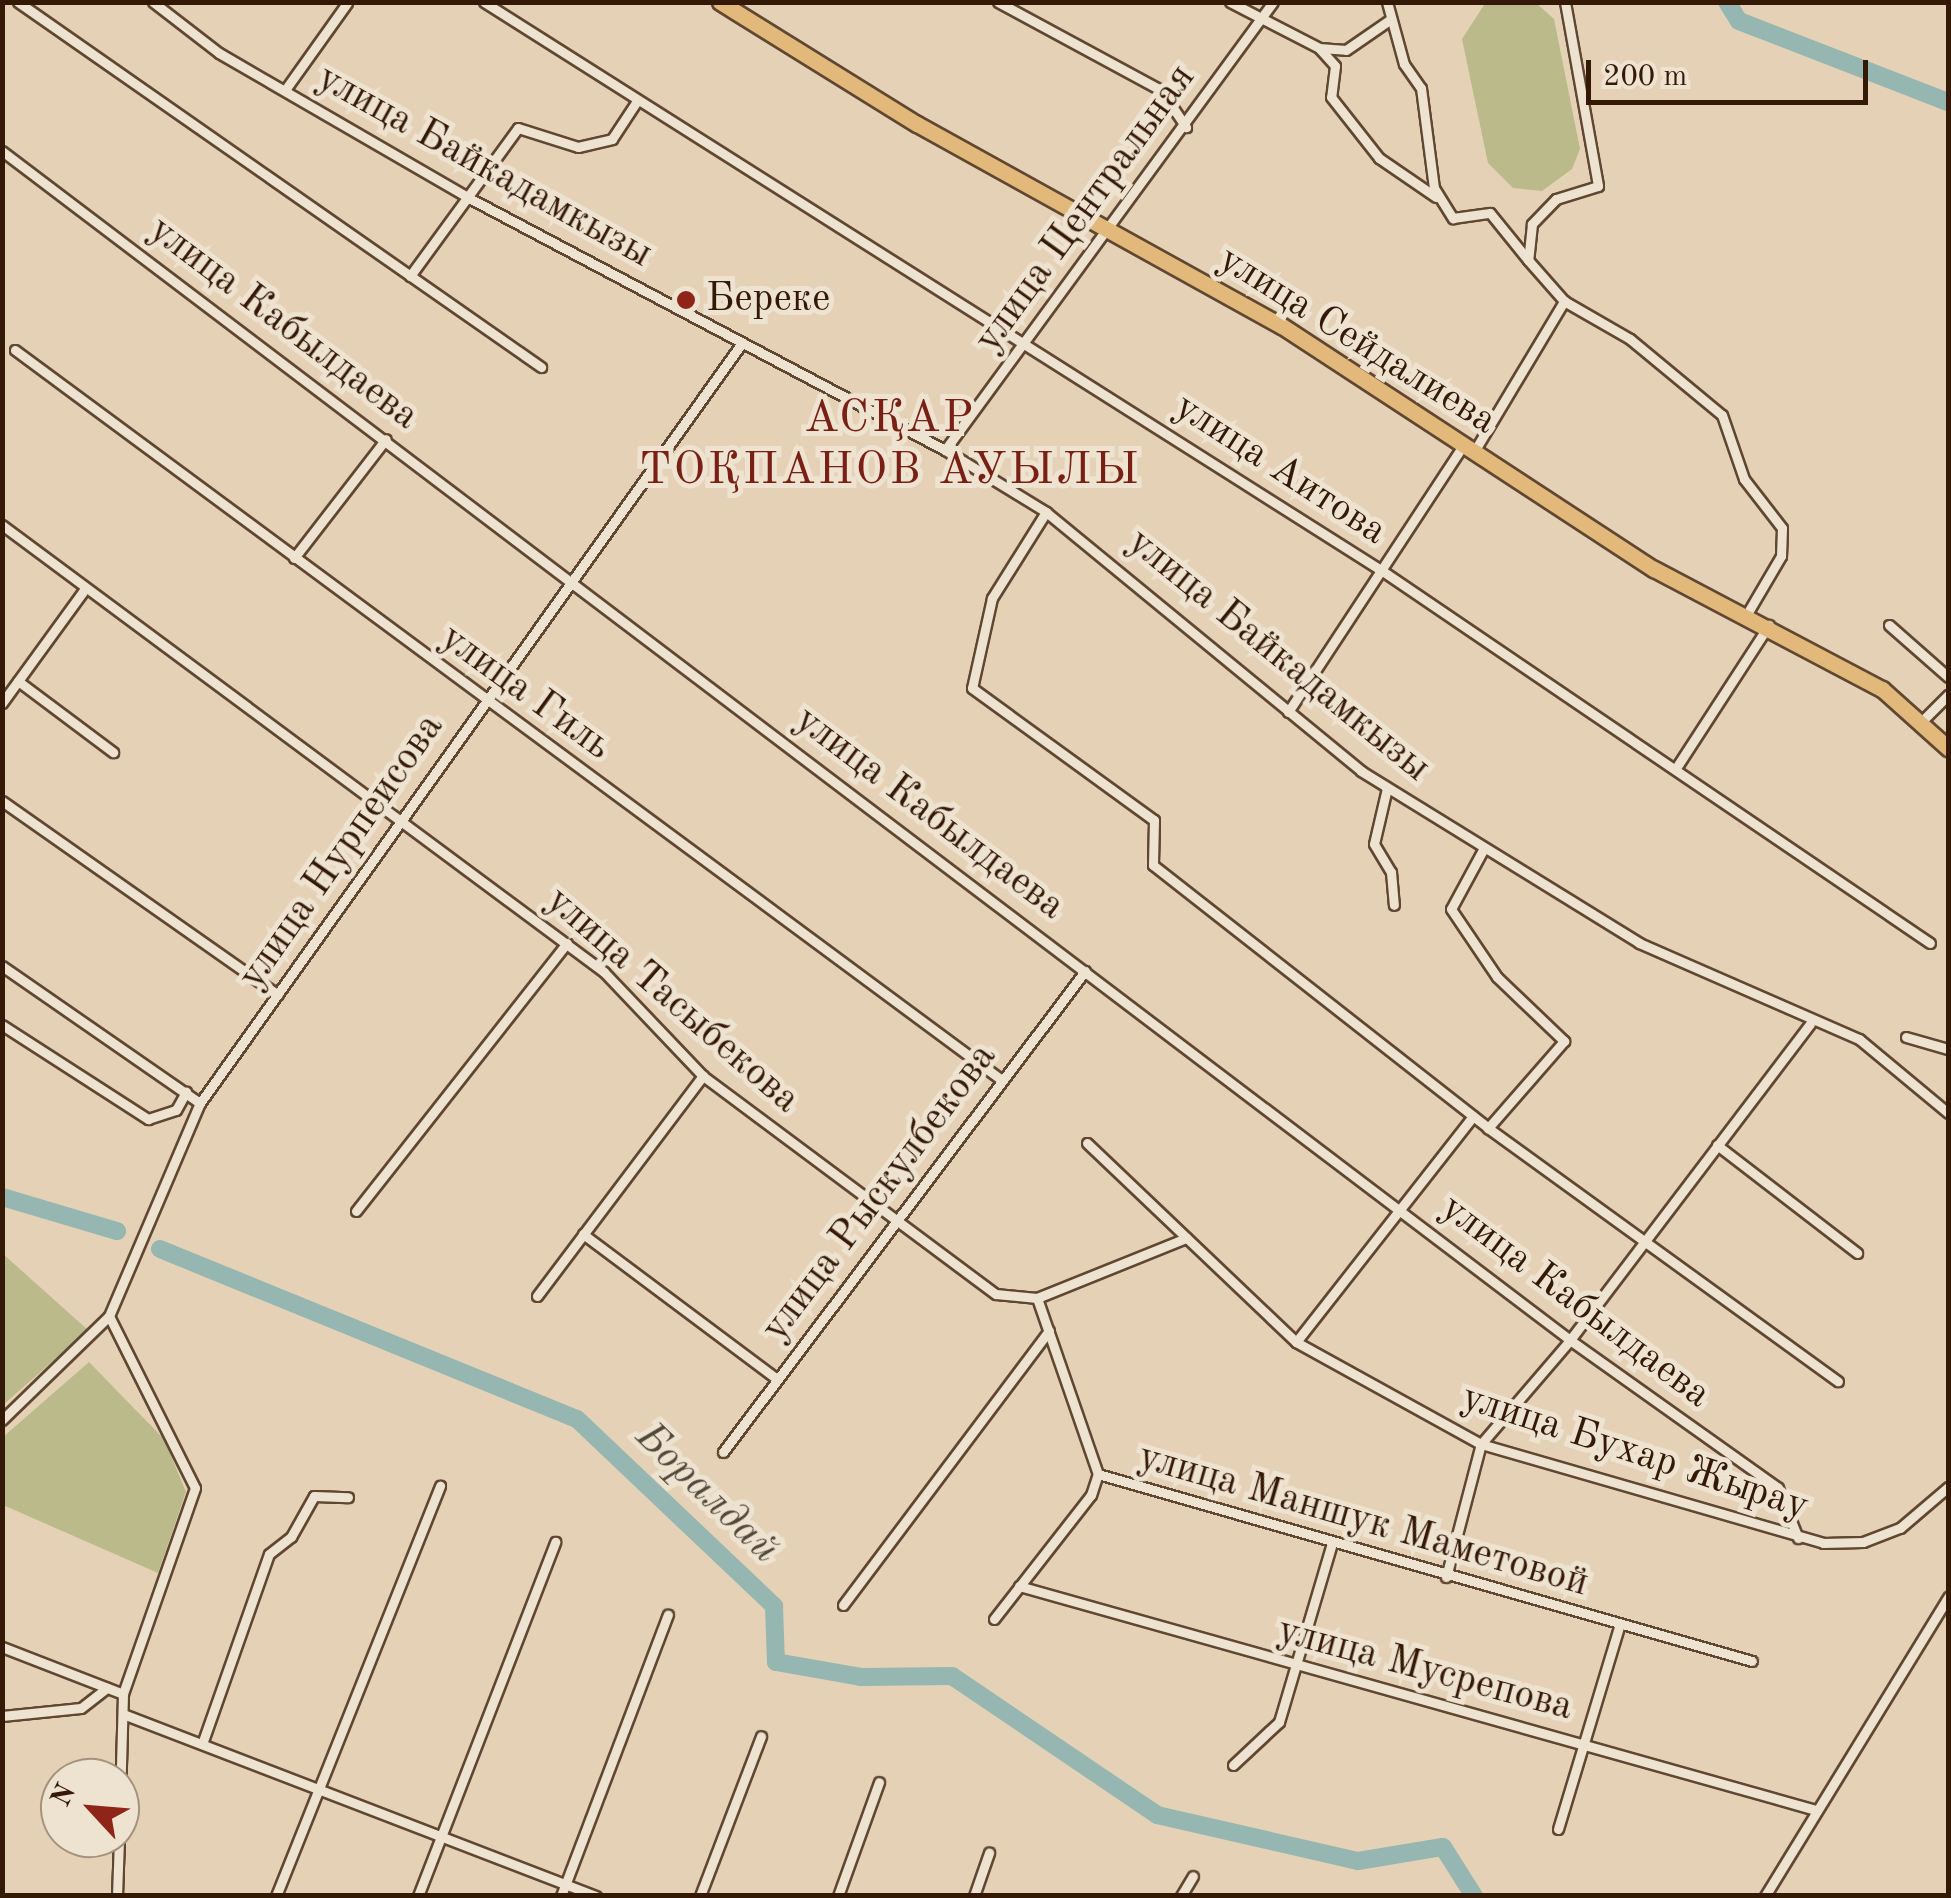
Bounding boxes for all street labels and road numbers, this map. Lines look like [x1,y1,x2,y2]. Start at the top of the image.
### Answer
street label: улица Байкадамкызы [308,55,660,279]
street label: улица Центральная [965,56,1207,362]
street label: улица Кабылдаева [139,207,427,441]
street label: улица Сейдалиева [1209,236,1505,446]
street label: улица Аитова [1165,384,1395,556]
street label: улица Байкадамкызы [1117,519,1439,793]
street label: улица Гиль [430,615,620,771]
street label: улица Кабылдаева [785,697,1073,931]
street label: улица Нурпеисова [229,705,455,999]
street label: улица Тасыбекова [535,878,809,1124]
street label: улица Рыскулбекова [752,1034,1008,1352]
street label: улица Кабылдаева [1431,1185,1719,1419]
street label: улица Бухар Жырау [1456,1374,1814,1532]
street label: улица Маншук Маметовой [1133,1434,1593,1608]
street label: улица Мусрепова [1272,1608,1578,1732]

